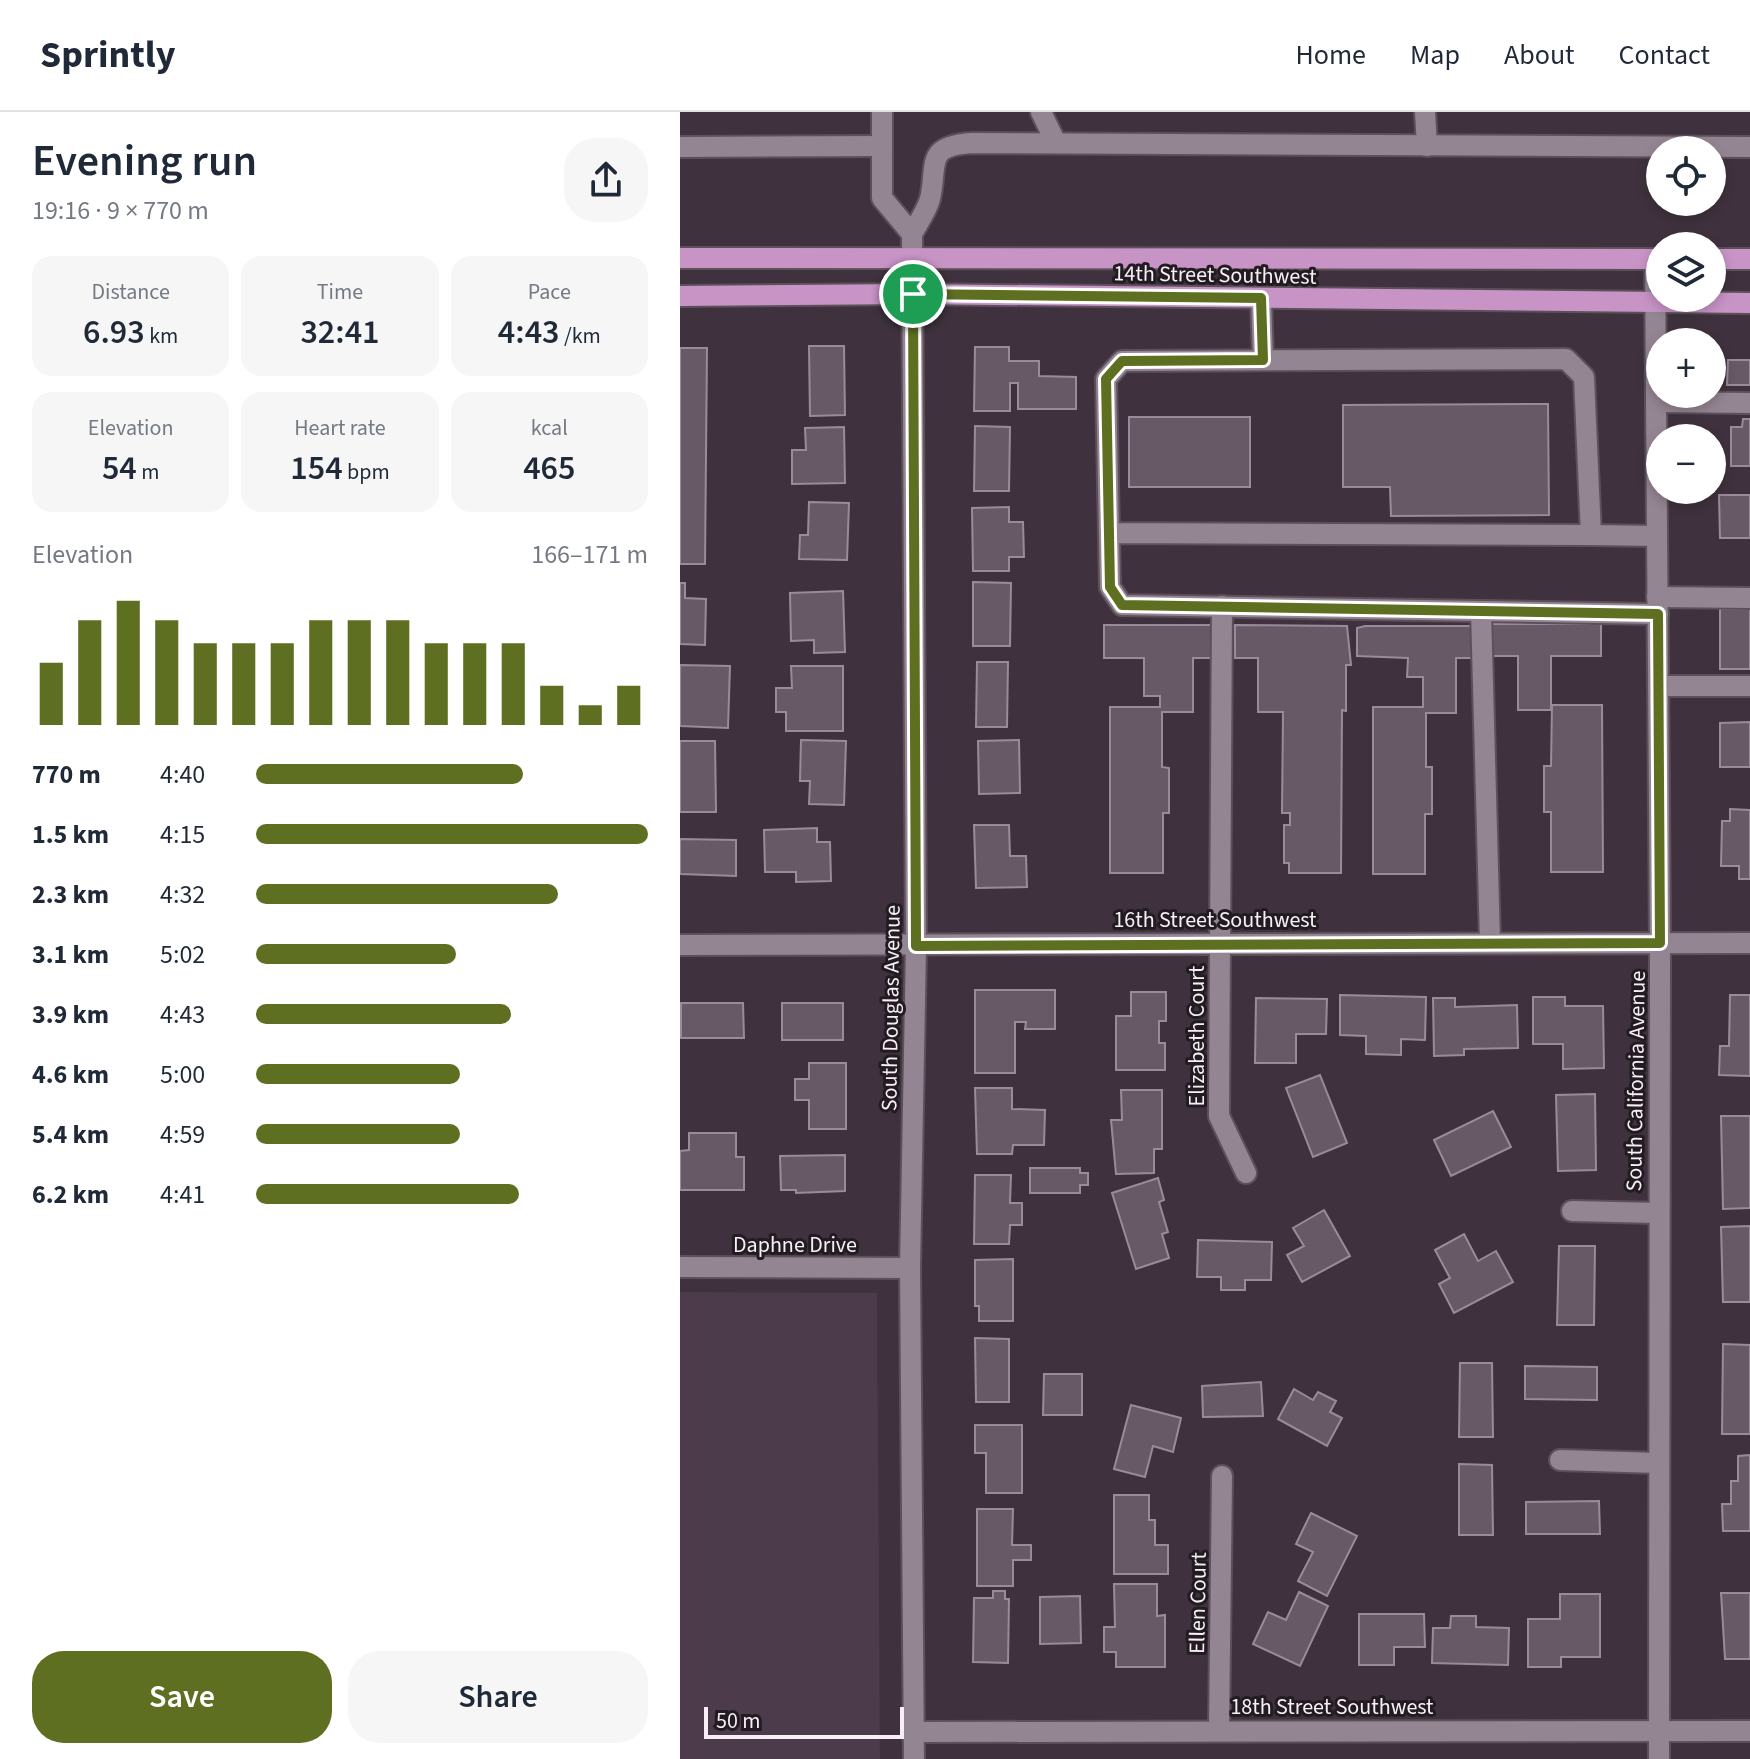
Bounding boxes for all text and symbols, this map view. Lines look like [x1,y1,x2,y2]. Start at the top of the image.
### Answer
text: Sprintly [40,28,175,82]
text: Home [1295,35,1366,75]
text: Map [1410,35,1460,75]
text: About [1504,35,1575,75]
text: Contact [1619,35,1710,75]
text: Evening run [32,130,257,193]
map controls [1646,136,1726,504]
button: locate [1646,136,1726,216]
button: share [564,138,648,222]
text: 19:16 · 9 × 770 m [32,192,209,229]
button: layers [1646,232,1726,312]
street label: 14th Street Southwest [1113,257,1317,293]
pin [879,260,947,328]
icon: arrive [891,272,935,316]
text: Distance [92,276,170,308]
text: Time [317,276,363,308]
text: Pace [528,276,571,308]
text: 6.93 [83,308,145,357]
text: 32:41 [300,308,380,357]
text: 4:43 [498,308,560,357]
text: km [145,320,178,352]
text: /km [560,320,601,352]
button: + [1646,328,1726,408]
text: Elevation [88,412,174,444]
text: Heart rate [294,412,386,444]
text: kcal [531,412,568,444]
button: − [1646,424,1726,504]
text: 54 [102,444,137,493]
text: 154 [290,444,343,493]
text: 465 [523,444,575,493]
text: m [137,456,159,488]
text: bpm [343,456,390,488]
text: Elevation [32,536,133,573]
text: 166–171 m [531,536,648,573]
text: 770 m [32,756,101,793]
text: 4:40 [160,756,205,793]
text: 1.5 km [32,816,109,853]
text: 4:15 [160,816,205,853]
text: 2.3 km [32,876,109,913]
text: 4:32 [160,876,205,913]
street label: 16th Street Southwest [1113,904,1317,936]
street label: South Douglas Avenue [873,905,909,1111]
text: 3.1 km [32,936,109,973]
text: 5:02 [160,936,205,973]
street label: Elizabeth Court [1181,965,1213,1106]
street label: South California Avenue [1618,970,1654,1192]
text: 3.9 km [32,996,109,1033]
text: 4:43 [160,996,205,1033]
text: 4.6 km [32,1056,109,1093]
text: 5:00 [160,1056,205,1093]
text: 5.4 km [32,1116,109,1153]
text: 4:59 [160,1116,205,1153]
text: 6.2 km [32,1176,109,1213]
text: 4:41 [160,1176,205,1213]
street label: Daphne Drive [733,1229,857,1261]
street label: Ellen Court [1181,1551,1215,1654]
button: Save [32,1651,332,1743]
button: Share [348,1651,648,1743]
street label: 18th Street Southwest [1230,1691,1434,1723]
scale bar [704,1703,904,1739]
text: 50 m [716,1705,761,1737]

